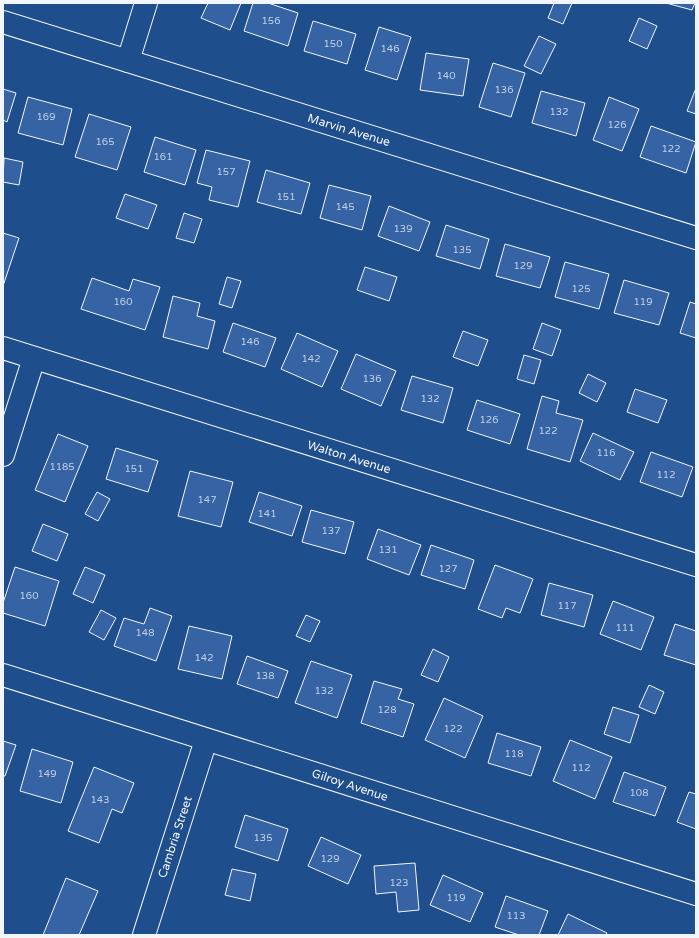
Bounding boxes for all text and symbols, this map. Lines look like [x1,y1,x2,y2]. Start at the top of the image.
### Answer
house number: 156 [262,15,280,27]
house number: 150 [324,38,342,50]
house number: 146 [381,43,399,55]
house number: 140 [437,70,455,82]
house number: 136 [495,84,513,96]
house number: 132 [550,106,568,118]
house number: 169 [37,111,55,123]
street label: Marvin Avenue [306,111,392,149]
house number: 126 [608,119,626,131]
house number: 165 [96,136,114,148]
house number: 122 [662,143,680,155]
house number: 161 [154,151,172,163]
house number: 157 [217,166,235,178]
house number: 151 [277,191,295,203]
house number: 145 [336,201,354,213]
house number: 139 [394,223,412,235]
house number: 135 [453,244,471,256]
house number: 129 [514,260,532,272]
house number: 125 [572,283,590,295]
house number: 160 [114,296,132,308]
house number: 119 [634,296,652,308]
house number: 146 [241,336,259,348]
house number: 142 [302,353,320,365]
house number: 136 [363,373,381,385]
house number: 132 [421,393,439,405]
house number: 126 [480,414,498,426]
house number: 122 [539,425,557,437]
street label: Walton Avenue [306,438,393,476]
house number: 116 [597,447,615,459]
house number: 1185 [49,461,75,473]
house number: 151 [125,463,143,475]
house number: 112 [657,469,675,481]
house number: 147 [198,494,216,506]
house number: 141 [258,508,276,520]
house number: 137 [322,525,340,537]
house number: 131 [379,544,397,556]
house number: 127 [439,563,457,575]
house number: 160 [20,590,38,602]
house number: 117 [558,600,576,612]
house number: 111 [616,622,634,634]
house number: 148 [136,627,154,639]
house number: 142 [195,652,213,664]
house number: 138 [256,670,274,682]
house number: 132 [315,685,333,697]
house number: 128 [378,704,396,716]
house number: 122 [444,723,462,735]
house number: 118 [505,748,523,760]
house number: 112 [572,762,590,774]
street label: Gilroy Avenue [310,766,390,804]
house number: 149 [38,768,56,780]
house number: 108 [630,787,648,799]
house number: 143 [91,794,109,806]
street label: Cambria Street [155,794,195,880]
house number: 135 [254,832,272,844]
house number: 129 [321,853,339,865]
house number: 123 [390,877,408,889]
house number: 119 [447,892,465,904]
house number: 113 [507,910,525,922]

